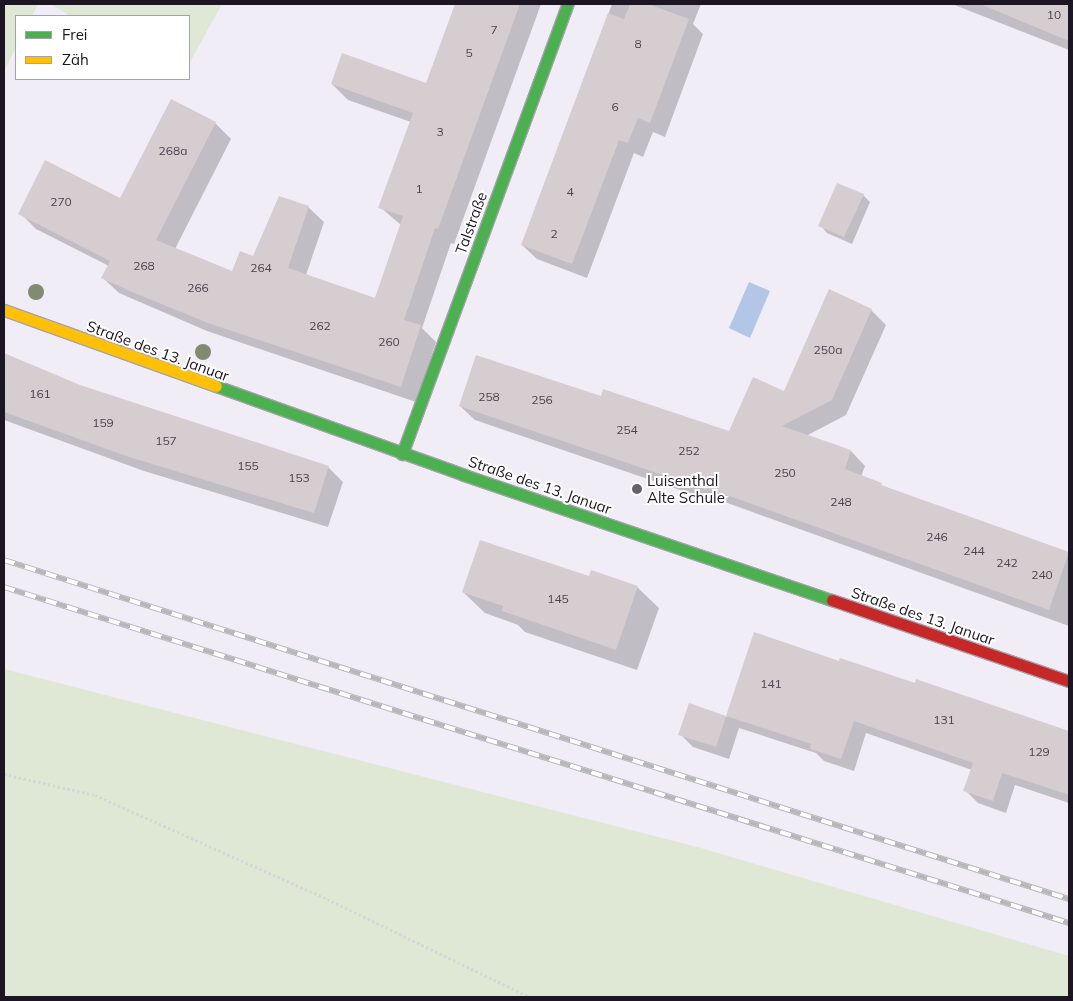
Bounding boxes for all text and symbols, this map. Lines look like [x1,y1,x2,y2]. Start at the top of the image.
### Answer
house number: 10 [1047,8,1061,22]
legend [15,15,190,80]
house number: 7 [490,23,498,37]
text: Frei [62,25,87,44]
house number: 8 [634,37,642,51]
house number: 5 [465,46,473,60]
text: Zäh [62,50,89,69]
house number: 6 [611,100,619,114]
house number: 3 [436,125,444,139]
house number: 268a [159,144,187,158]
house number: 1 [415,182,423,196]
house number: 4 [566,185,574,199]
street label: Talstraße [451,189,491,257]
house number: 270 [50,195,72,209]
house number: 2 [550,227,558,241]
house number: 268 [133,259,155,273]
house number: 264 [250,261,272,275]
house number: 266 [187,281,209,295]
street label: Straße des 13. Januar [84,317,232,385]
house number: 262 [309,319,331,333]
house number: 260 [378,335,400,349]
house number: 250a [814,343,842,357]
house number: 161 [29,387,51,401]
house number: 258 [478,390,500,404]
house number: 256 [531,393,553,407]
house number: 159 [92,416,114,430]
house number: 254 [616,423,638,437]
house number: 157 [155,434,177,448]
house number: 252 [678,444,700,458]
street label: Straße des 13. Januar [466,452,614,518]
house number: 155 [237,459,259,473]
house number: 250 [774,466,796,480]
house number: 153 [288,471,310,485]
place label: Luisenthal Alte Schule [647,471,725,506]
marker: Luisenthal Alte Schule [631,483,643,495]
house number: 248 [830,495,852,509]
house number: 246 [926,530,948,544]
house number: 244 [963,544,985,558]
house number: 242 [996,556,1018,570]
house number: 240 [1031,568,1053,582]
street label: Straße des 13. Januar [849,583,997,649]
house number: 145 [547,592,569,606]
house number: 141 [760,677,782,691]
house number: 131 [933,713,955,727]
house number: 129 [1028,745,1050,759]

